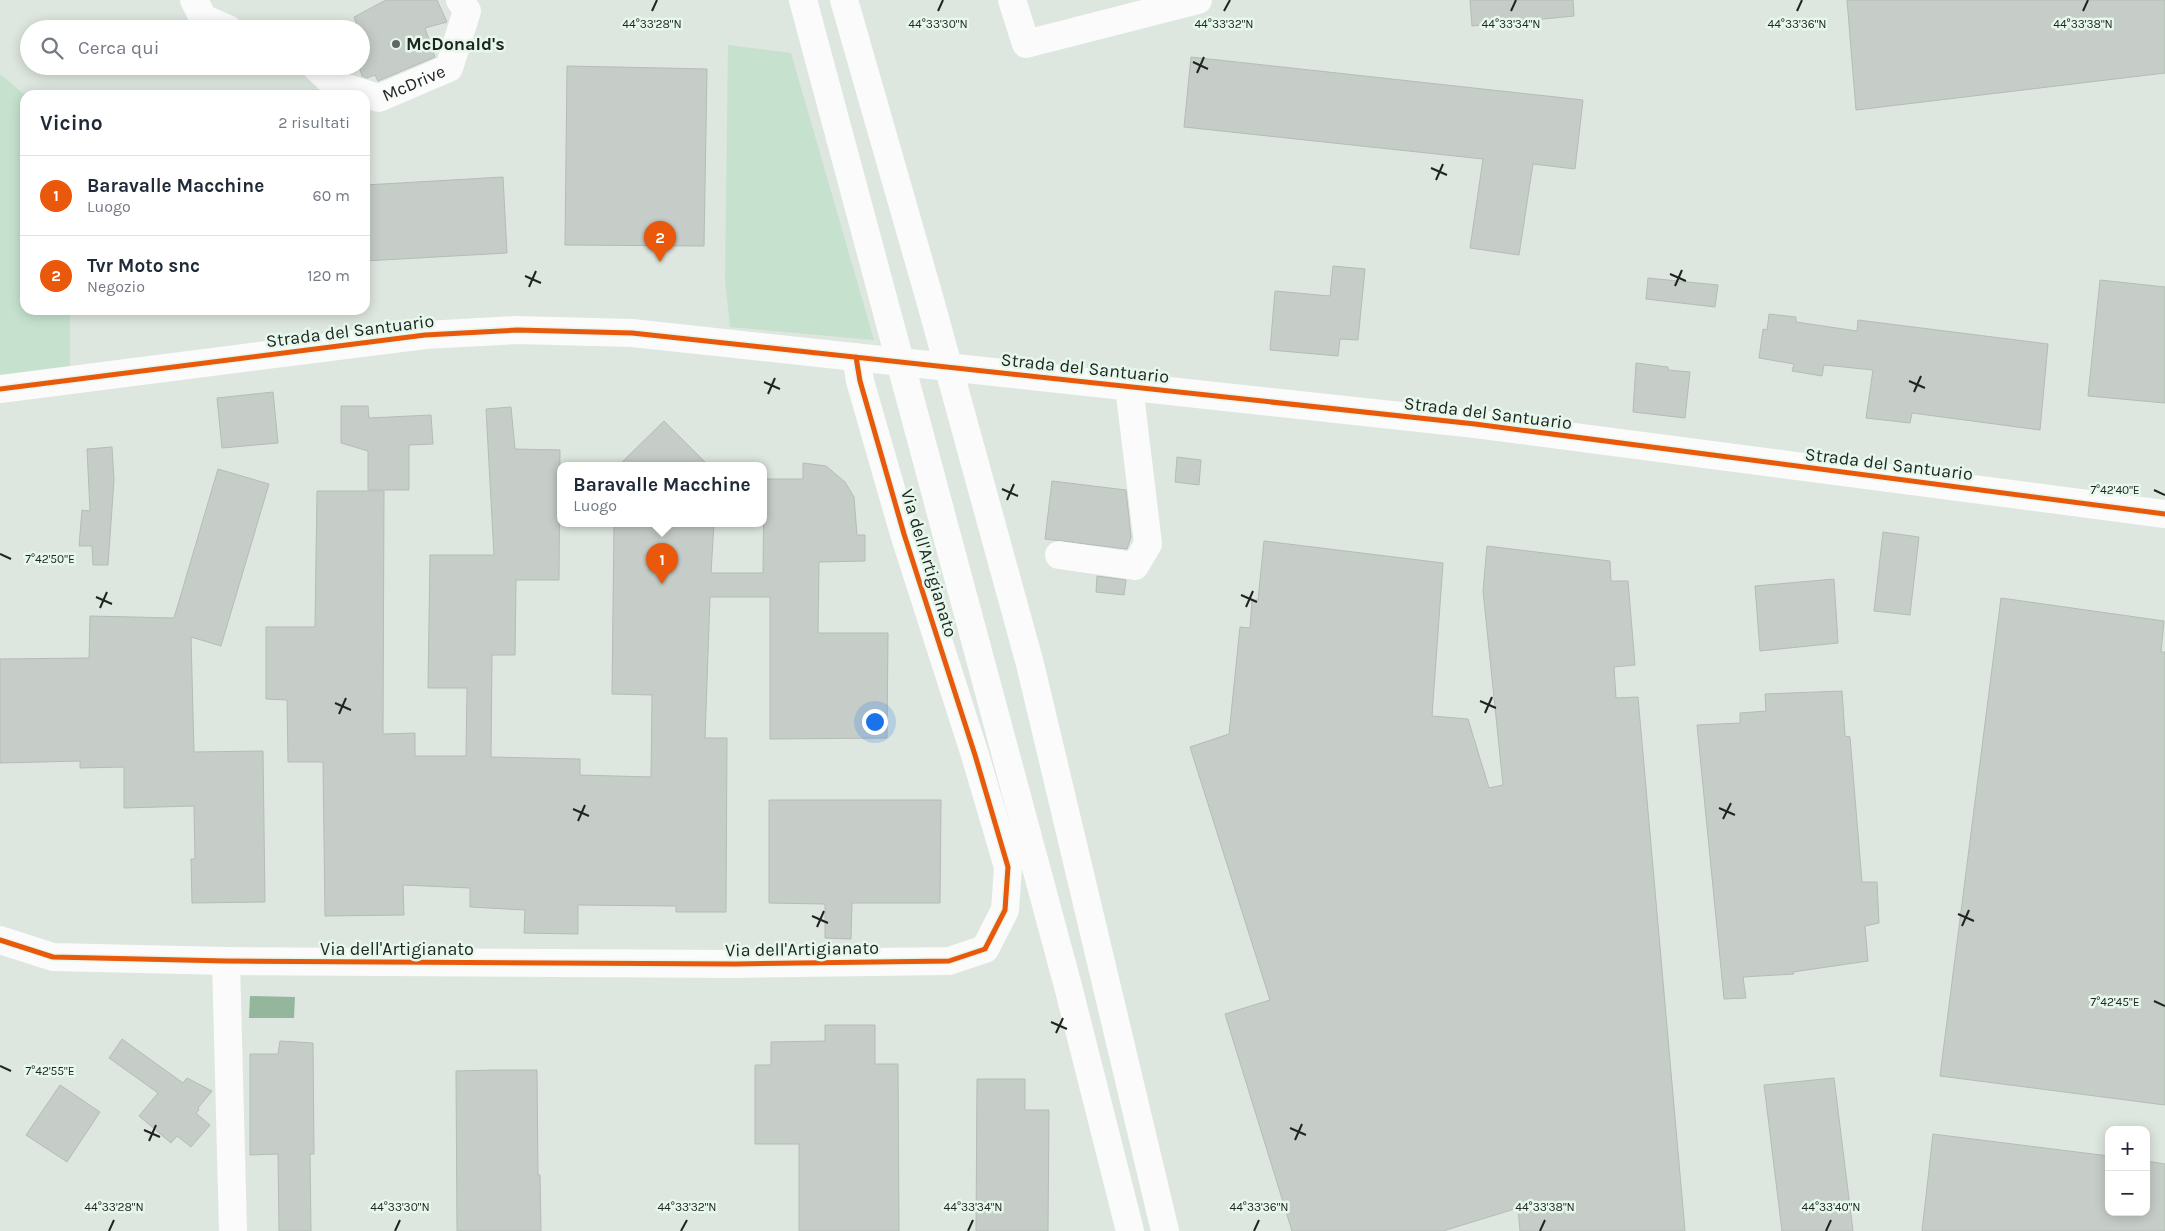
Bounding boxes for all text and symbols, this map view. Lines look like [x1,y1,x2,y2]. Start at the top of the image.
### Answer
text: 44°33'28"N [622,17,682,31]
text: 44°33'30"N [908,17,968,31]
text: 44°33'32"N [1194,17,1254,31]
text: 44°33'34"N [1482,17,1540,31]
text: 44°33'36"N [1767,17,1827,31]
text: 44°33'38"N [2053,17,2113,31]
search box [20,20,370,75]
place label: McDonald's [406,33,505,55]
icon: search [38,34,66,62]
text: Cerca qui [78,37,159,59]
marker: McDonald's [390,38,402,50]
street label: McDrive [379,60,449,106]
text: Vicino [40,111,103,135]
text: 2 risultati [278,113,350,132]
text: Baravalle Macchine [87,175,264,197]
text: 1 [53,186,59,205]
text: 60 m [313,186,350,205]
text: Luogo [87,197,131,216]
pin: 2 [644,221,676,262]
text: Tvr Moto snc [87,255,200,277]
text: 2 [51,266,61,285]
text: 120 m [307,266,350,285]
text: Negozio [87,277,145,296]
street label: Strada del Santuario [265,310,435,352]
street label: Strada del Santuario [1000,348,1170,388]
street label: Strada del Santuario [1403,392,1573,434]
street label: Strada del Santuario [1804,443,1974,485]
popup [557,462,767,527]
text: Baravalle Macchine [573,474,751,496]
text: 7°42'40"E [2090,483,2140,497]
street label: Via dell'Artigianato [896,486,962,640]
text: Luogo [573,496,617,515]
pin: 1 [646,543,678,584]
text: 7°42'50"E [25,552,75,566]
your location [862,709,888,735]
street label: Via dell'Artigianato [725,937,879,961]
street label: Via dell'Artigianato [320,938,474,960]
text: 7°42'45"E [2091,995,2139,1009]
text: 7°42'55"E [26,1064,74,1078]
map controls [2105,1126,2150,1216]
button: + [2105,1126,2150,1171]
button: − [2105,1171,2150,1216]
text: 44°33'28"N [84,1200,144,1214]
text: 44°33'30"N [370,1200,430,1214]
text: 44°33'32"N [657,1200,717,1214]
text: 44°33'34"N [944,1200,1002,1214]
text: 44°33'36"N [1229,1200,1289,1214]
text: 44°33'38"N [1515,1200,1575,1214]
text: 44°33'40"N [1802,1200,1860,1214]

